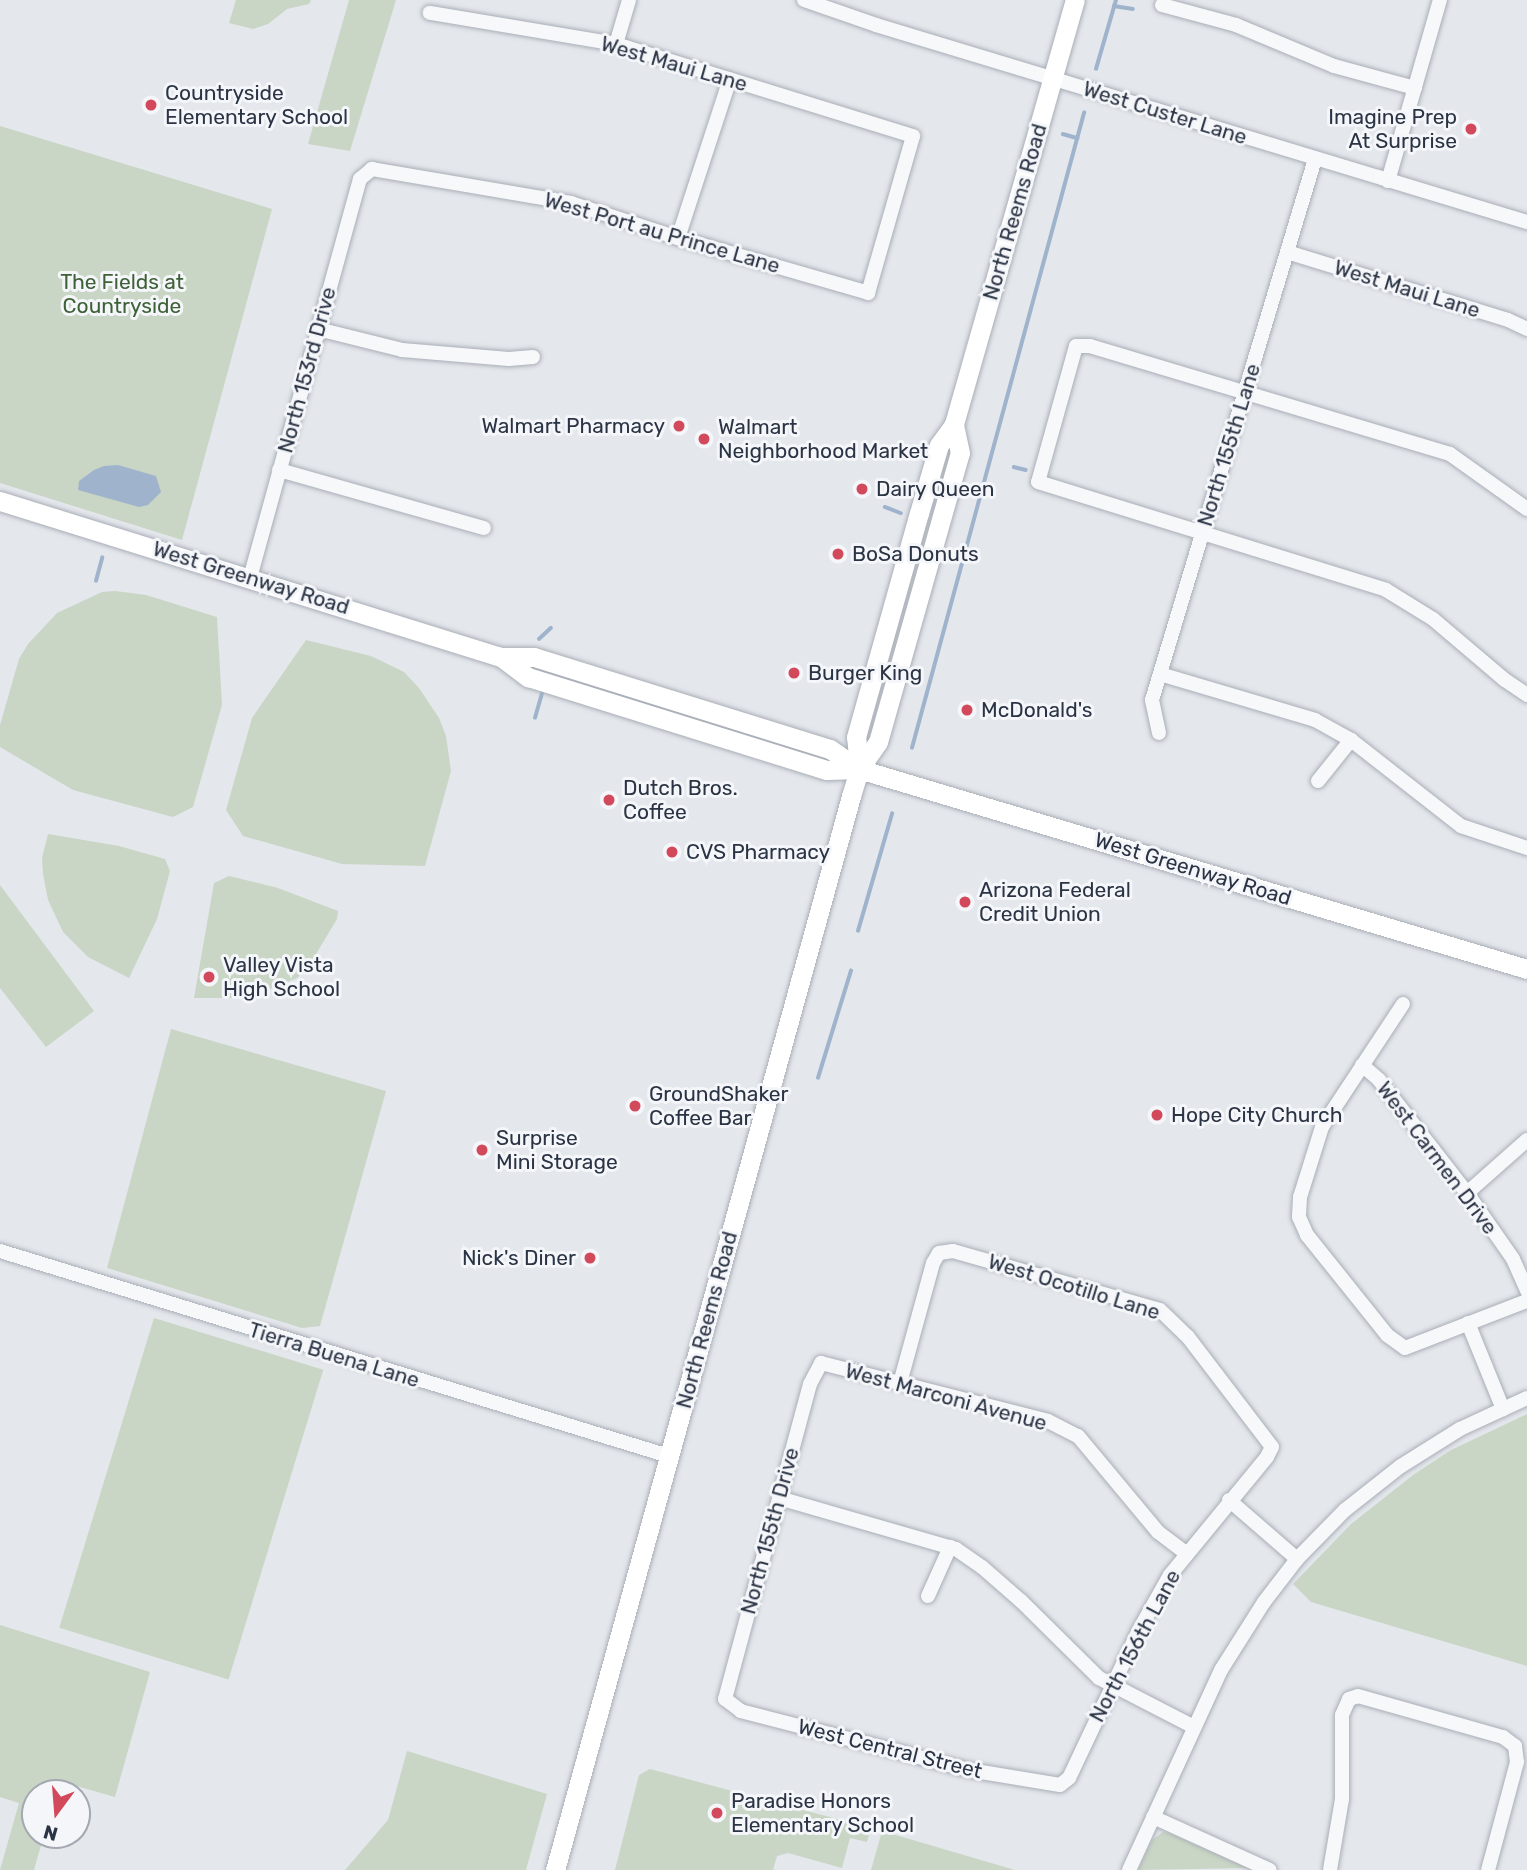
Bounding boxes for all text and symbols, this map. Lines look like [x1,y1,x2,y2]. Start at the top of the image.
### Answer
street label: West Maui Lane [598,31,750,97]
street label: West Custer Lane [1080,76,1250,150]
place label: Countryside Elementary School [165,80,349,130]
marker: Countryside Elementary School [143,97,159,113]
place label: Imagine Prep At Surprise [1328,104,1457,154]
street label: North Reems Road [978,121,1052,303]
marker: Imagine Prep At Surprise [1463,121,1479,137]
street label: West Port au Prince Lane [541,187,783,279]
street label: West Maui Lane [1331,255,1483,323]
park label: The Fields at Countryside [60,269,184,319]
street label: North 153rd Drive [273,284,341,456]
street label: North 155th Lane [1192,361,1266,529]
place label: Walmart Pharmacy [481,413,665,439]
place label: Walmart Neighborhood Market [718,414,928,464]
marker: Walmart Pharmacy [671,418,687,434]
marker: Walmart Neighborhood Market [696,431,712,447]
place label: Dairy Queen [876,476,995,502]
marker: Dairy Queen [854,481,870,497]
street label: West Greenway Road [149,536,353,620]
place label: BoSa Donuts [852,541,979,567]
marker: BoSa Donuts [830,546,846,562]
place label: Burger King [808,660,923,686]
marker: Burger King [786,665,802,681]
place label: McDonald's [981,697,1093,723]
marker: McDonald's [959,702,975,718]
place label: Dutch Bros. Coffee [623,775,738,825]
marker: Dutch Bros. Coffee [601,792,617,808]
street label: West Greenway Road [1091,827,1295,911]
place label: CVS Pharmacy [686,839,830,865]
marker: CVS Pharmacy [664,844,680,860]
place label: Arizona Federal Credit Union [979,877,1131,927]
marker: Arizona Federal Credit Union [957,894,973,910]
place label: Valley Vista High School [223,952,340,1002]
marker: Valley Vista High School [201,969,217,985]
street label: West Carmen Drive [1371,1077,1503,1239]
place label: GroundShaker Coffee Bar [649,1081,788,1131]
marker: GroundShaker Coffee Bar [627,1098,643,1114]
place label: Hope City Church [1171,1102,1343,1128]
marker: Hope City Church [1149,1107,1165,1123]
place label: Surprise Mini Storage [496,1125,618,1175]
marker: Surprise Mini Storage [474,1142,490,1158]
street label: North Reems Road [671,1229,743,1411]
place label: Nick's Diner [462,1245,576,1271]
street label: West Ocotillo Lane [985,1249,1163,1325]
marker: Nick's Diner [582,1250,598,1266]
street label: Tierra Buena Lane [246,1317,422,1393]
street label: West Marconi Avenue [842,1358,1050,1436]
street label: North 155th Drive [736,1445,804,1617]
street label: North 156th Lane [1084,1565,1186,1727]
street label: West Central Street [795,1714,985,1784]
north arrow [21,1779,91,1849]
place label: Paradise Honors Elementary School [731,1788,915,1838]
marker: Paradise Honors Elementary School [709,1805,725,1821]
text: N [41,1820,60,1846]

